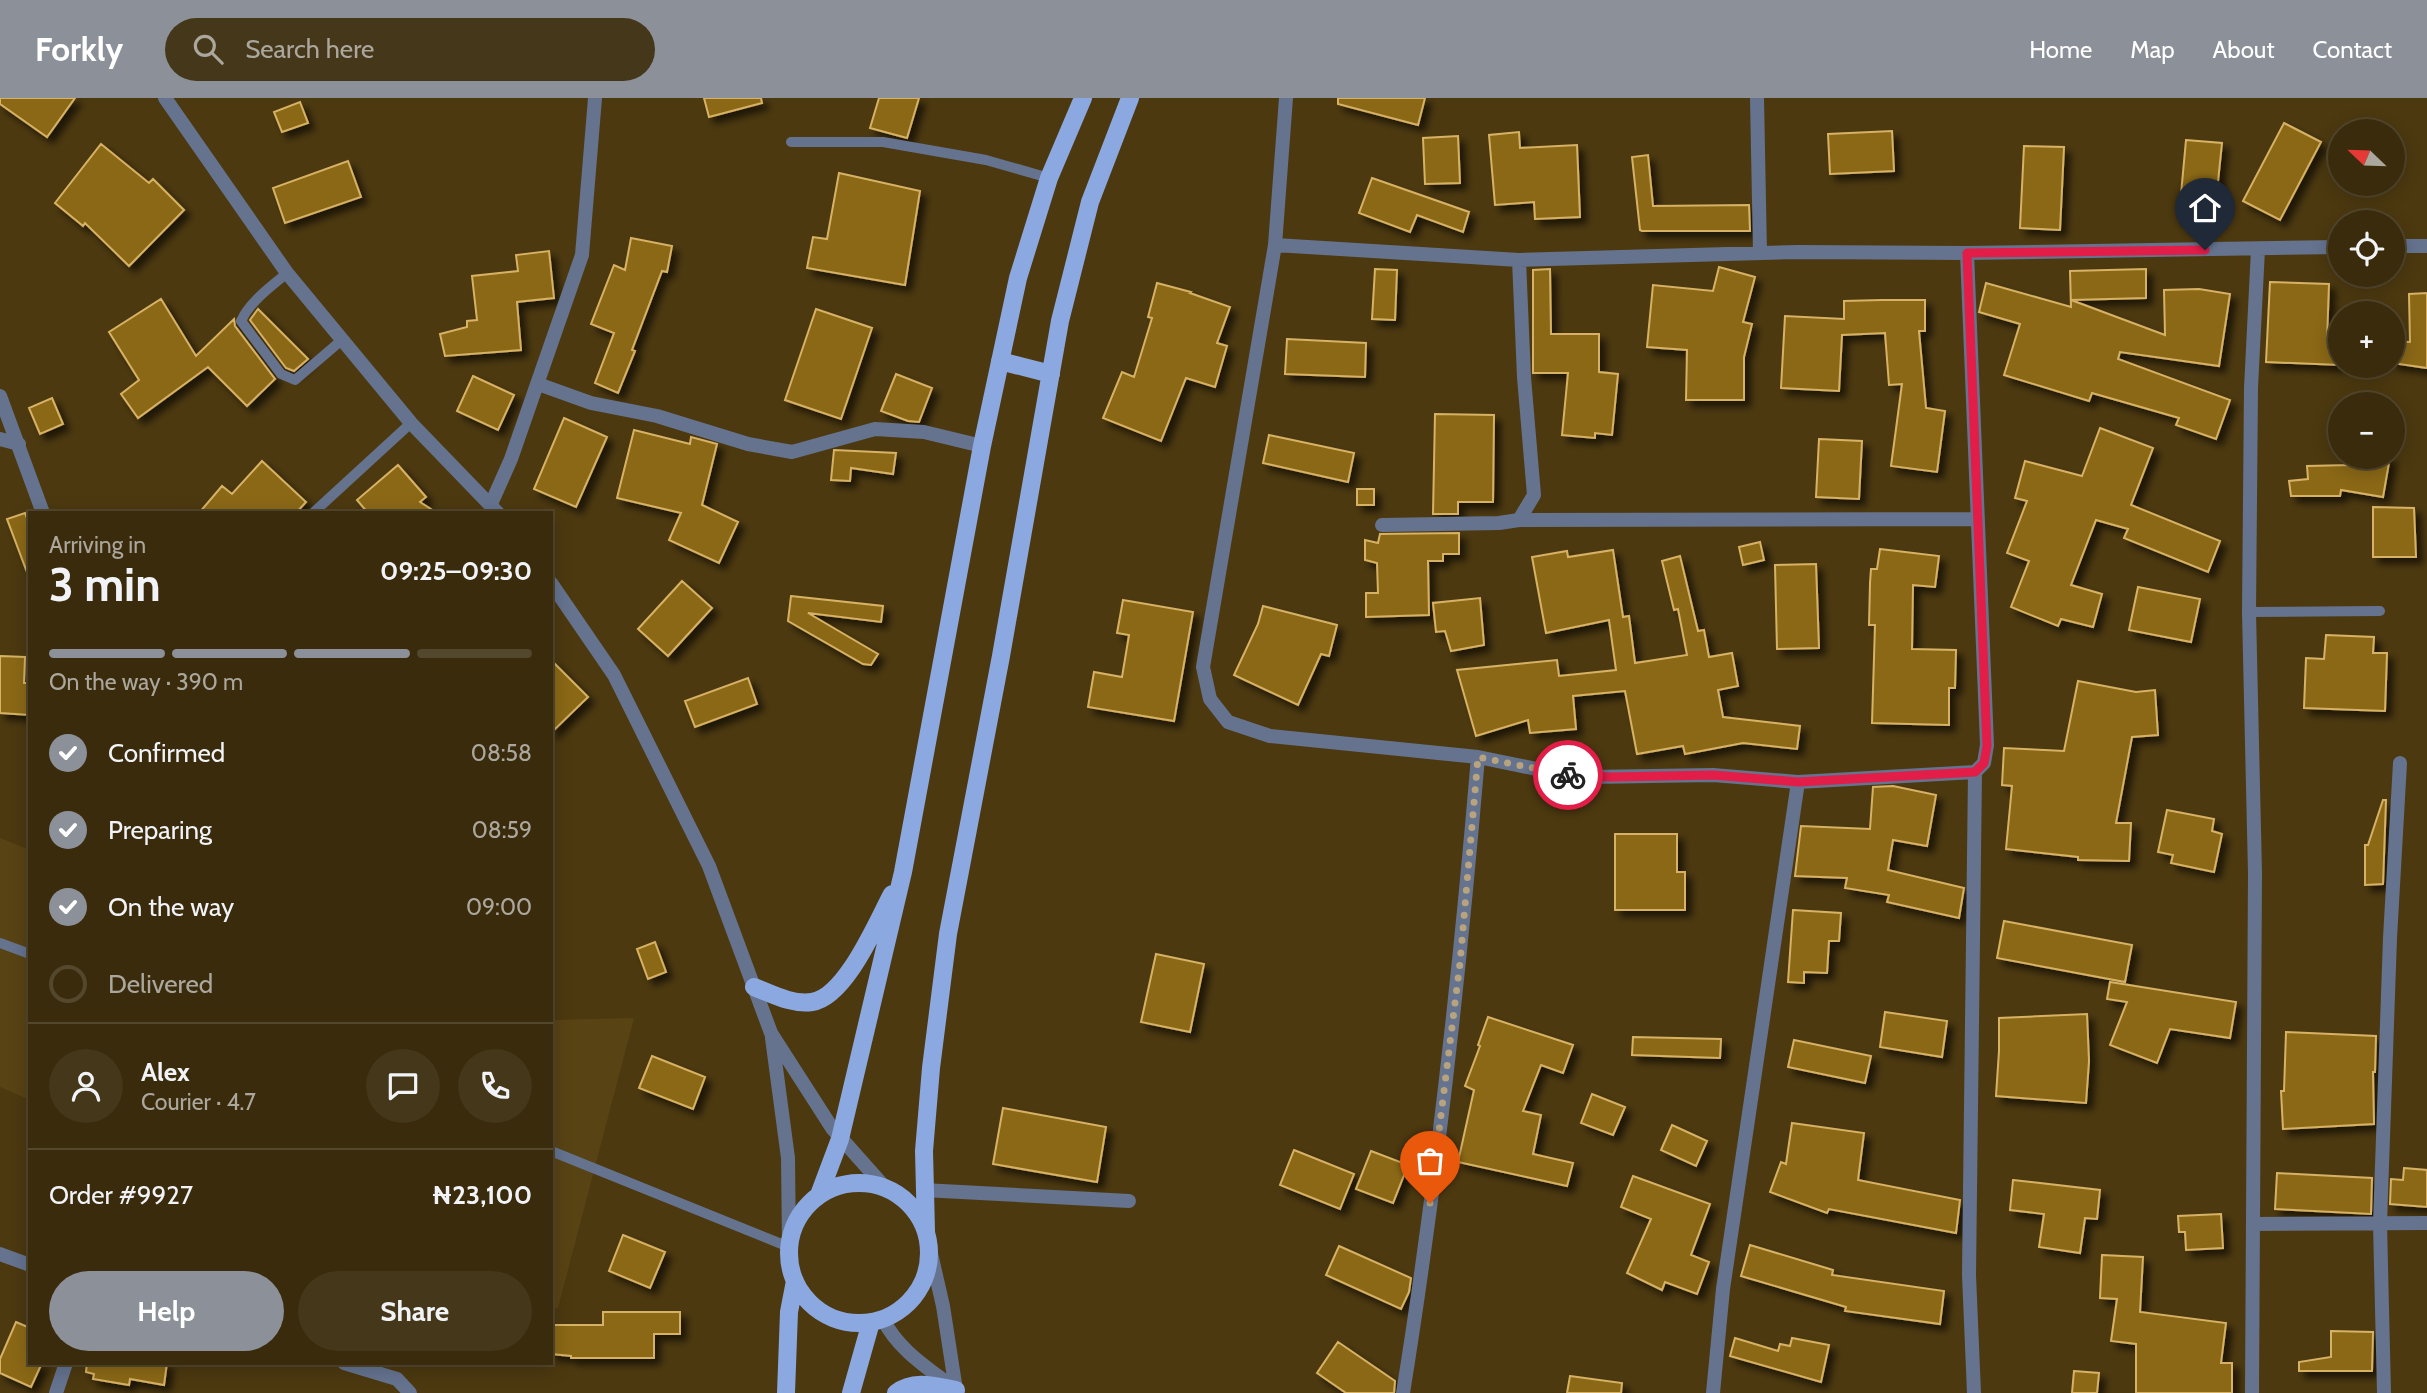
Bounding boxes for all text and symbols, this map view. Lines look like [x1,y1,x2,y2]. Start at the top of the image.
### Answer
search box [165,18,655,81]
text: Forkly [35,29,123,69]
icon: search [189,30,227,68]
text: Search here [245,33,374,65]
text: Home [2029,35,2092,64]
text: Map [2130,35,2175,64]
text: About [2213,35,2275,64]
text: Contact [2313,35,2392,64]
north arrow [2328,119,2404,196]
map controls [2328,119,2405,469]
pin [2175,178,2235,250]
icon: home [2186,189,2224,227]
button: locate [2328,210,2405,287]
button: + [2328,301,2405,378]
button: − [2328,392,2405,469]
text: Arriving in [49,531,146,559]
text: 09:25–09:30 [380,555,532,587]
text: 3 min [49,557,161,613]
text: On the way · 390 m [49,668,243,696]
icon: check [49,734,87,772]
text: Confirmed [108,737,225,769]
text: 08:58 [471,739,532,767]
courier [1533,740,1603,810]
icon: bike [1549,756,1587,794]
icon: check [49,811,87,849]
text: Preparing [108,814,212,846]
text: 08:59 [472,816,532,844]
icon: check [49,888,87,926]
text: On the way [108,891,234,923]
text: 09:00 [466,893,532,921]
text: Delivered [108,968,213,1000]
button: person [49,1049,123,1123]
button: chat [366,1049,440,1123]
button: phone [458,1049,532,1123]
text: Alex [141,1056,190,1088]
text: Courier · 4.7 [141,1088,256,1116]
pin [1400,1131,1460,1203]
icon: bag [1411,1142,1449,1180]
text: Order #9927 [49,1179,193,1211]
text: ₦23,100 [431,1179,532,1211]
button: Help [49,1271,284,1351]
button: Share [298,1271,532,1351]

